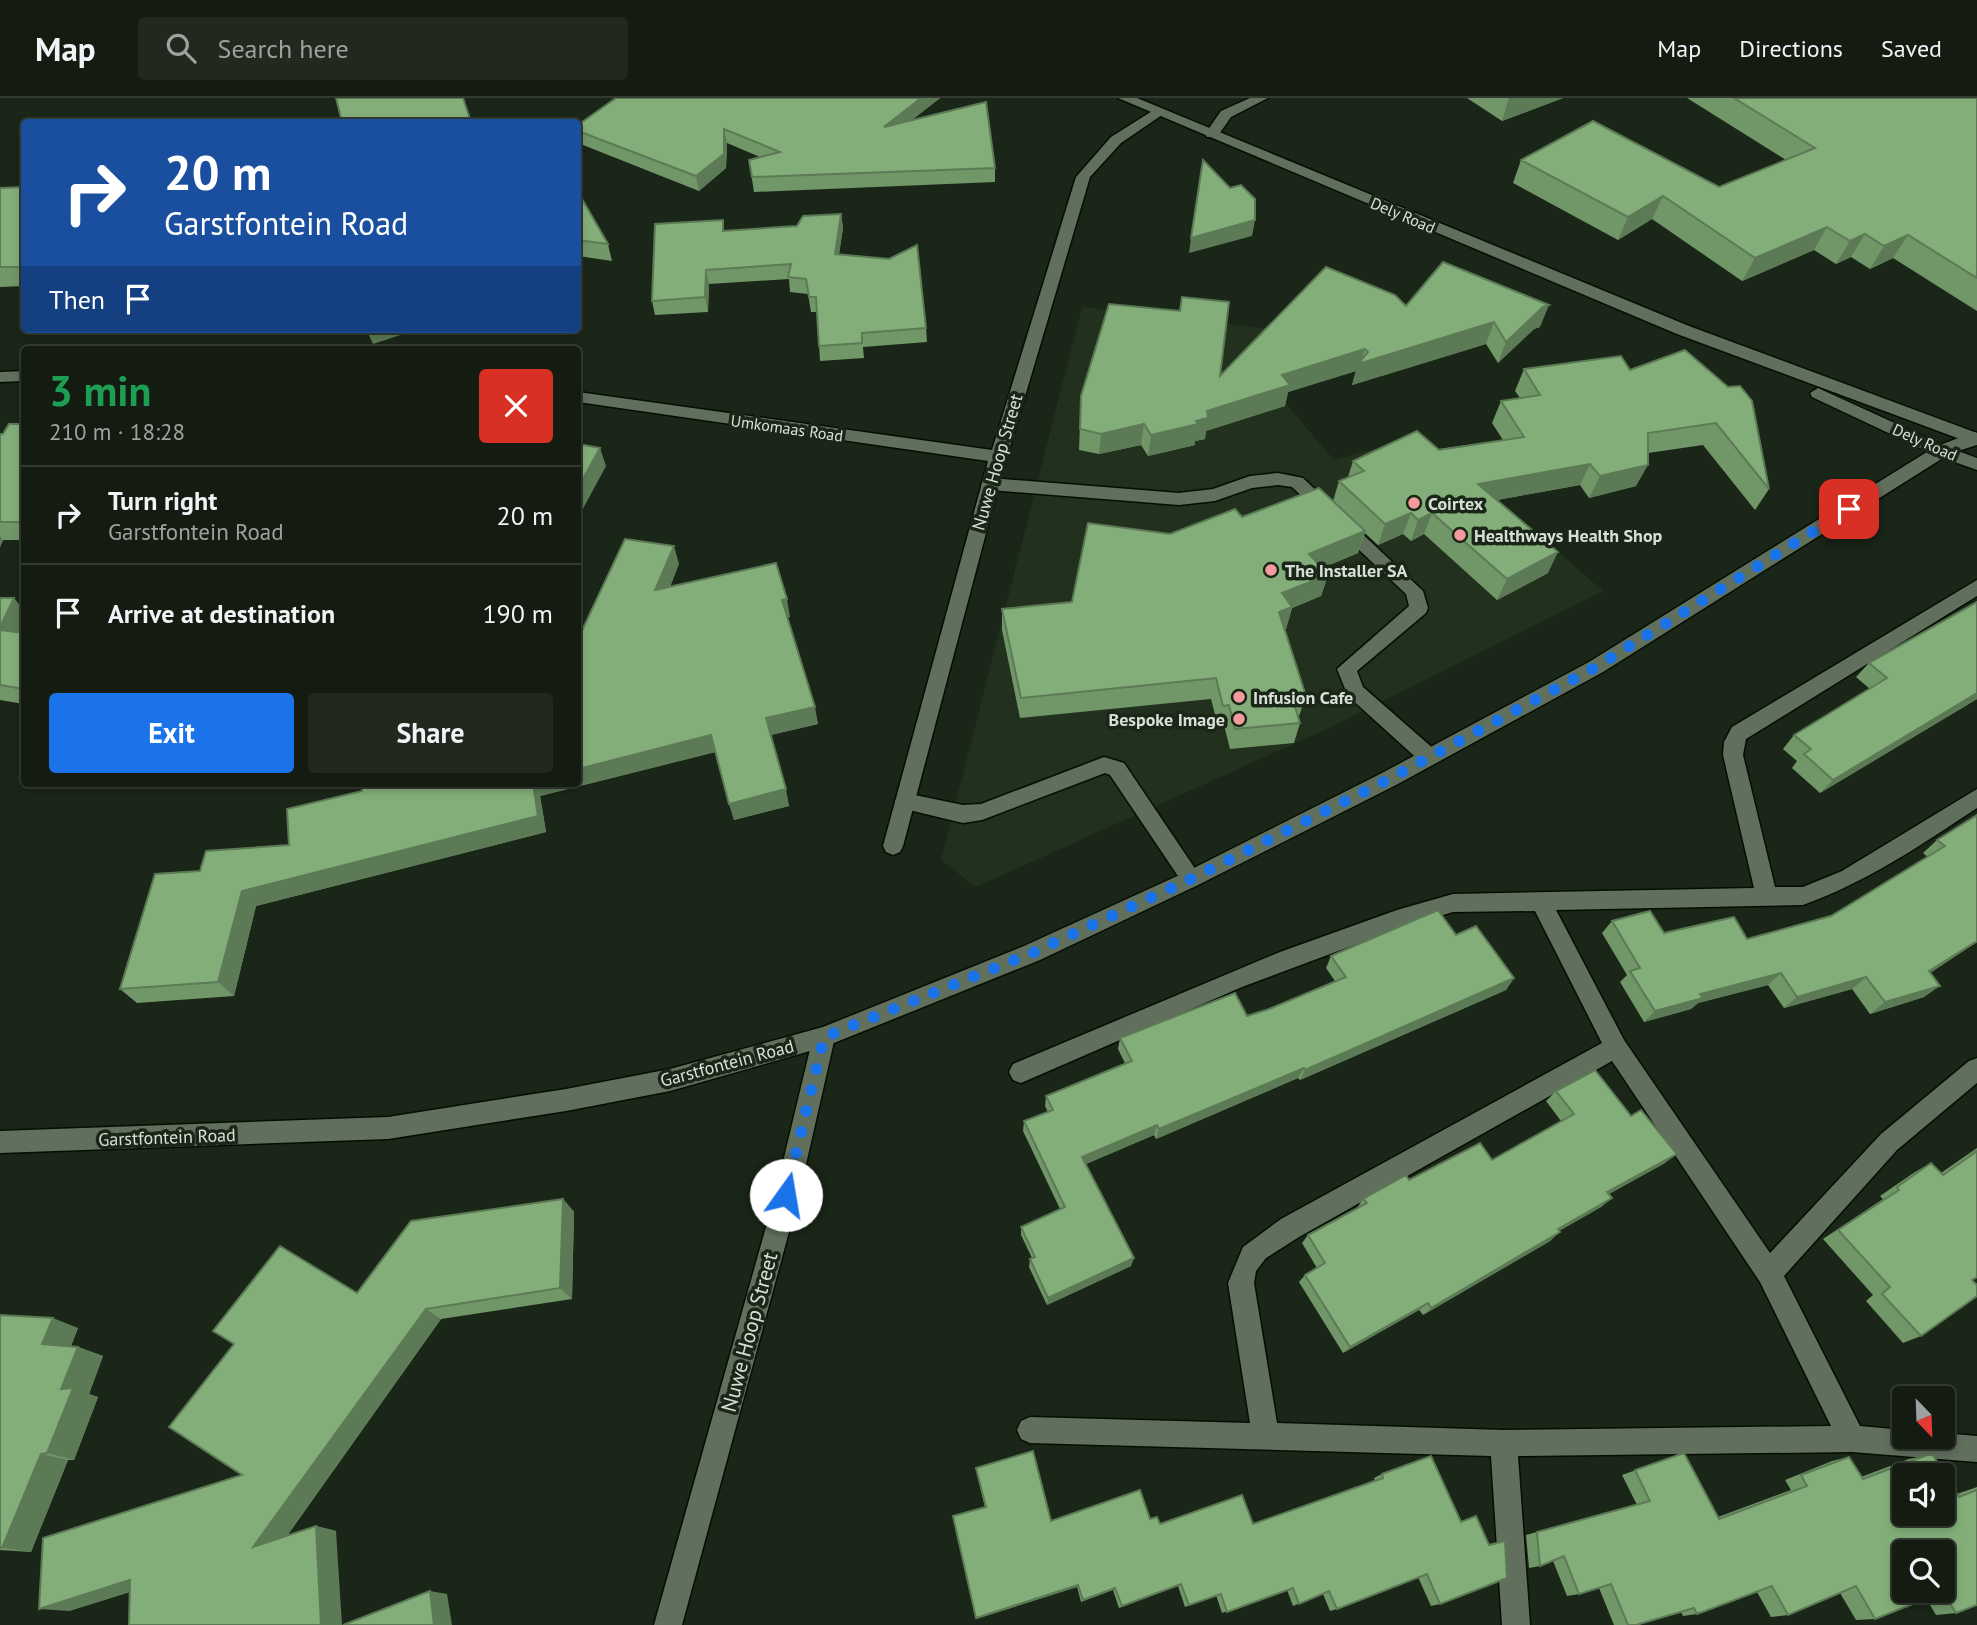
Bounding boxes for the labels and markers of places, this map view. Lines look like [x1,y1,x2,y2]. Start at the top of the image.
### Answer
pin [1819,479,1879,539]
place label: Coirtex [1428,492,1484,515]
marker: Coirtex [1406,495,1422,511]
place label: Healthways Health Shop [1474,524,1663,547]
marker: Healthways Health Shop [1452,527,1468,543]
place label: The Installer SA [1285,559,1408,582]
marker: The Installer SA [1263,562,1279,578]
place label: Infusion Cafe [1253,686,1353,709]
marker: Infusion Cafe [1231,689,1247,705]
place label: Bespoke Image [1109,708,1225,731]
marker: Bespoke Image [1231,711,1247,727]

